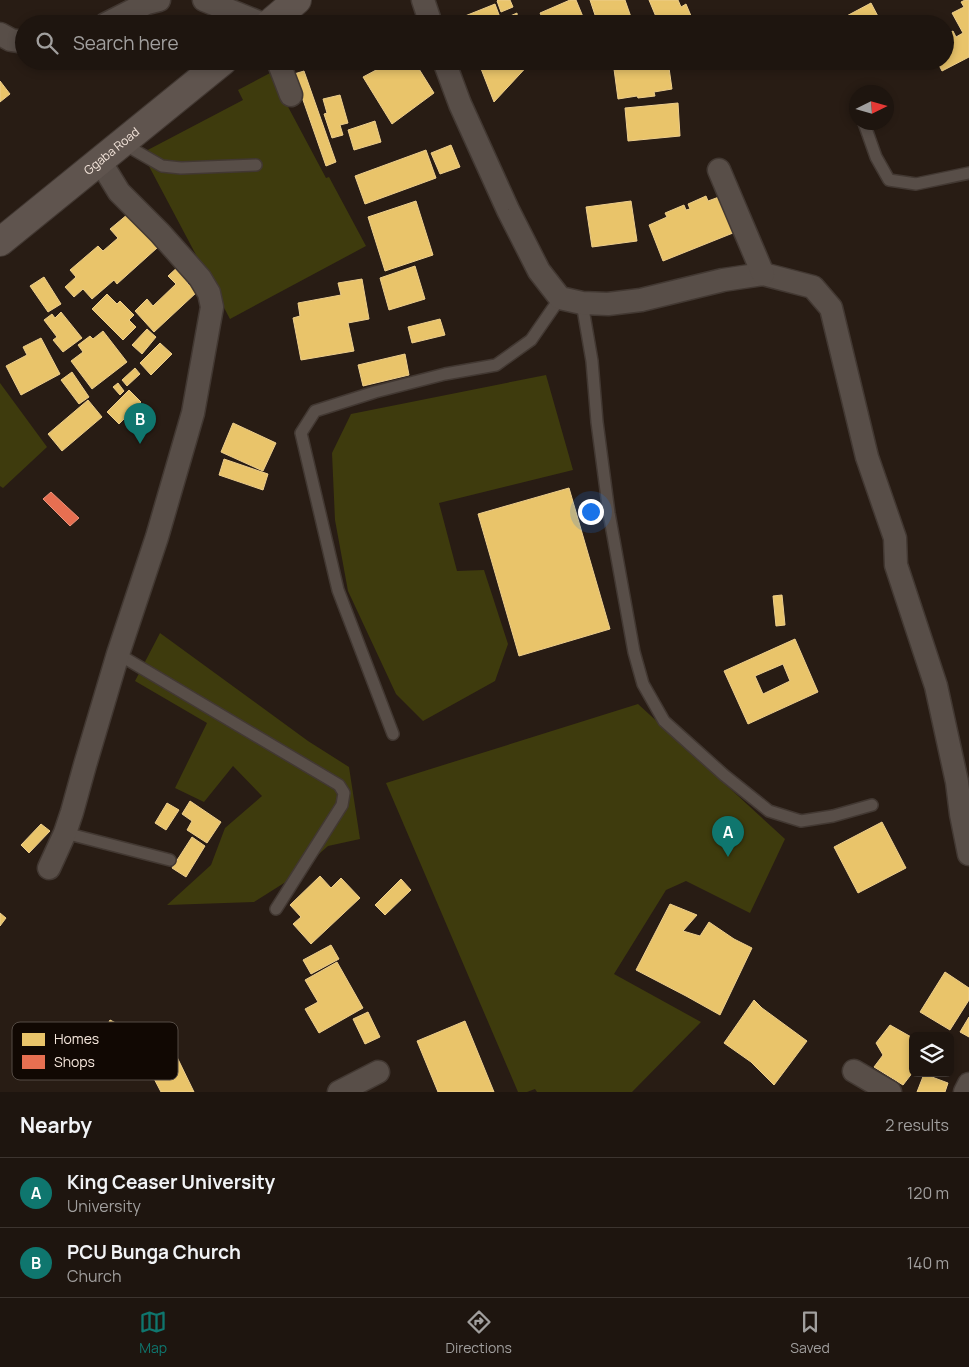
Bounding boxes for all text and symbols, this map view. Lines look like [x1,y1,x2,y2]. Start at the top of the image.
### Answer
search box [15,15,954,70]
icon: search [33,29,61,57]
text: Search here [73,30,179,56]
north arrow [849,85,894,130]
street label: Ggaba Road [80,123,143,179]
pin: B [124,403,156,444]
your location [578,499,604,525]
pin: A [712,816,744,857]
legend [12,1022,178,1080]
text: Homes [54,1029,99,1048]
map controls [909,1032,954,1077]
button: layers [909,1032,954,1077]
text: Shops [54,1052,95,1071]
text: Nearby [20,1111,92,1139]
text: 2 results [885,1114,949,1136]
text: King Ceaser University [67,1169,275,1195]
text: A [31,1182,41,1204]
text: 120 m [907,1182,949,1204]
text: University [67,1195,141,1217]
text: PCU Bunga Church [67,1239,241,1265]
text: B [31,1252,41,1274]
text: 140 m [907,1252,949,1274]
text: Church [67,1265,121,1287]
tab: Map [139,1308,167,1357]
tab: Directions [446,1308,512,1357]
tab: Saved [790,1308,830,1357]

